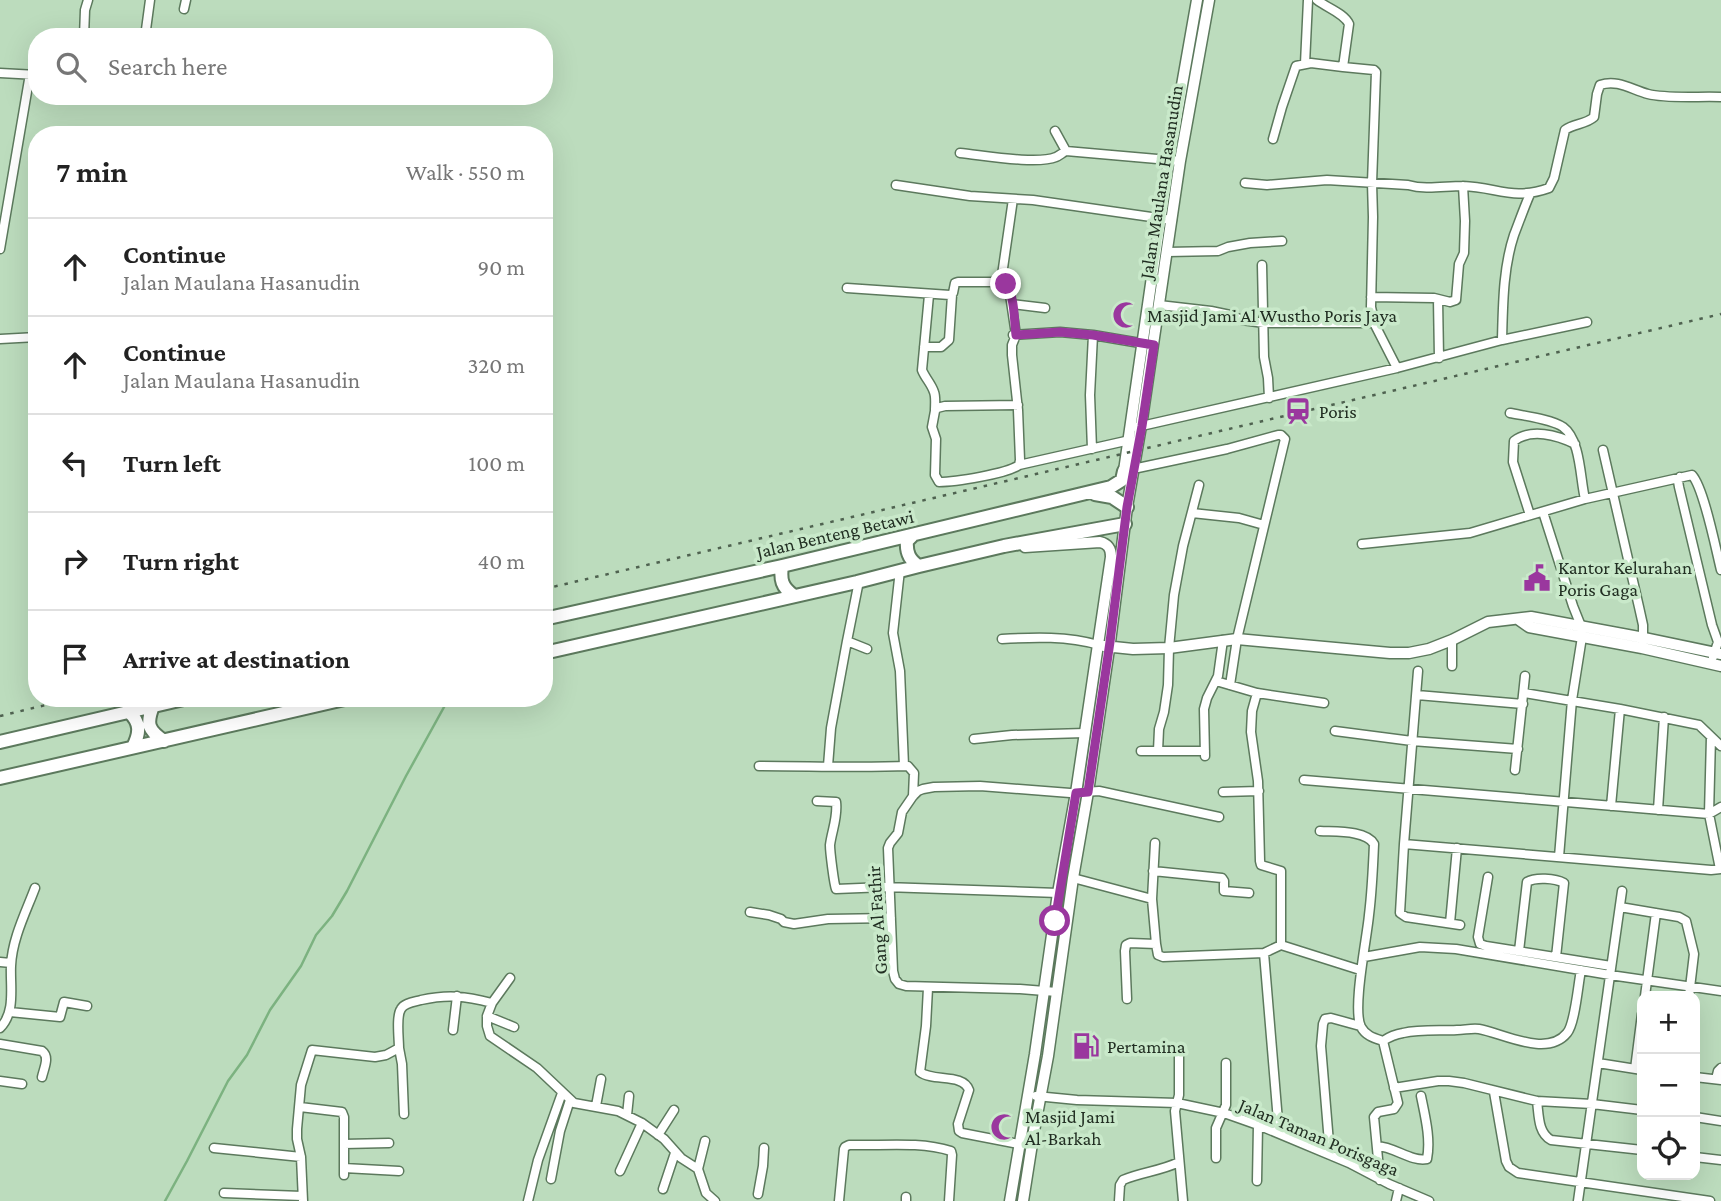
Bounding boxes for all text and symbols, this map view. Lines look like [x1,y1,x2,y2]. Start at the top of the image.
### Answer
search box [28,28,553,105]
icon: search [52,48,90,86]
text: Search here [108,52,227,81]
street label: Jalan Maulana Hasanudin [1135,84,1187,282]
text: 7 min [56,155,128,188]
text: Walk · 550 m [406,159,525,185]
text: Continue [123,240,226,269]
icon: ahead [56,248,94,286]
text: 90 m [478,254,525,280]
route end [990,268,1021,299]
text: Jalan Maulana Hasanudin [123,269,360,295]
mosque icon: Masjid Jami Al Wustho Poris Jaya [1111,300,1141,330]
place label: Masjid Jami Al Wustho Poris Jaya [1147,305,1397,327]
text: Continue [123,338,226,367]
icon: ahead [56,346,94,384]
text: 320 m [467,352,525,378]
text: Jalan Maulana Hasanudin [123,367,360,393]
station icon: Poris [1283,396,1313,426]
place label: Poris [1319,401,1357,422]
icon: left [56,444,94,482]
text: Turn left [123,449,221,478]
text: 100 m [469,450,525,476]
street label: Jalan Benteng Betawi [752,506,916,563]
icon: right [56,542,94,580]
text: Turn right [123,547,239,576]
text: 40 m [477,548,525,574]
place label: Kantor Kelurahan Poris Gaga [1558,557,1692,600]
public building icon: Kantor Kelurahan Poris Gaga [1522,563,1552,593]
icon: arrive [56,640,94,678]
text: Arrive at destination [123,645,350,674]
street label: Gang Al Fathir [863,865,891,975]
route start [1039,905,1070,936]
map controls [1637,991,1700,1180]
button: + [1637,991,1700,1054]
fuel station icon: Pertamina [1071,1031,1101,1061]
place label: Pertamina [1107,1036,1186,1057]
button: − [1637,1054,1700,1117]
street label: Jalan Taman Porisgaga [1234,1093,1402,1180]
place label: Masjid Jami Al-Barkah [1025,1106,1115,1149]
mosque icon: Masjid Jami Al-Barkah [989,1112,1019,1142]
button: locate [1637,1117,1700,1180]

